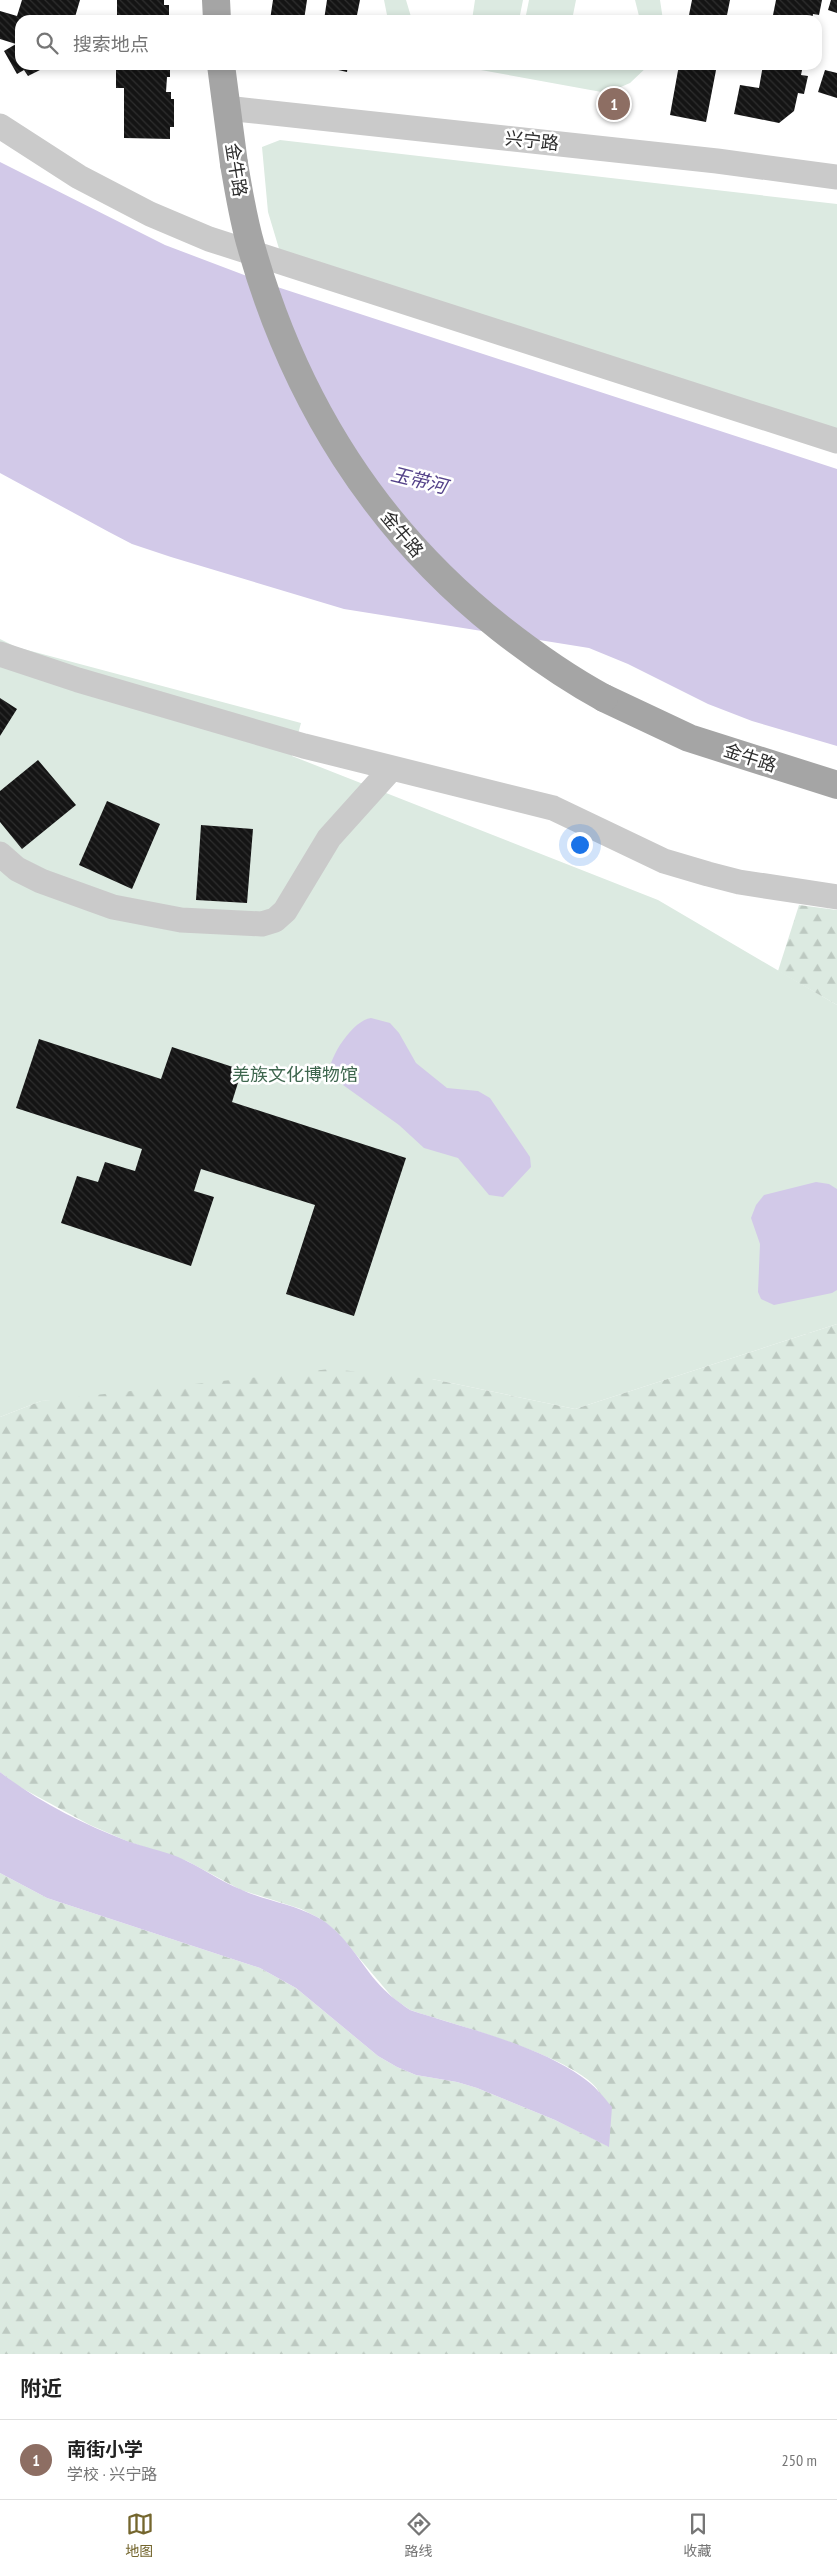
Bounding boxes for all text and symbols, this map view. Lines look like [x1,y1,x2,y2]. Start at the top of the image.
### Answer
search box [15,15,822,70]
icon: search [33,29,61,57]
text: 搜索地点 [73,32,149,56]
pin: 1 [598,85,630,123]
street label: 兴宁路 [504,126,560,155]
street label: 金牛路 [221,141,252,198]
water label: 玉带河 [388,461,453,500]
street label: 金牛路 [376,506,429,562]
street label: 金牛路 [721,738,779,777]
your location [567,832,593,858]
park label: 羌族文化博物馆 [232,1063,358,1086]
text: 附近 [20,2375,62,2402]
text: 南街小学 [67,2437,143,2461]
text: 1 [32,2450,40,2470]
text: 250 m [782,2450,817,2470]
text: 学校 · 兴宁路 [67,2464,157,2484]
tab: 地图 [126,2510,154,2560]
tab: 路线 [405,2510,433,2560]
tab: 收藏 [684,2510,712,2560]

